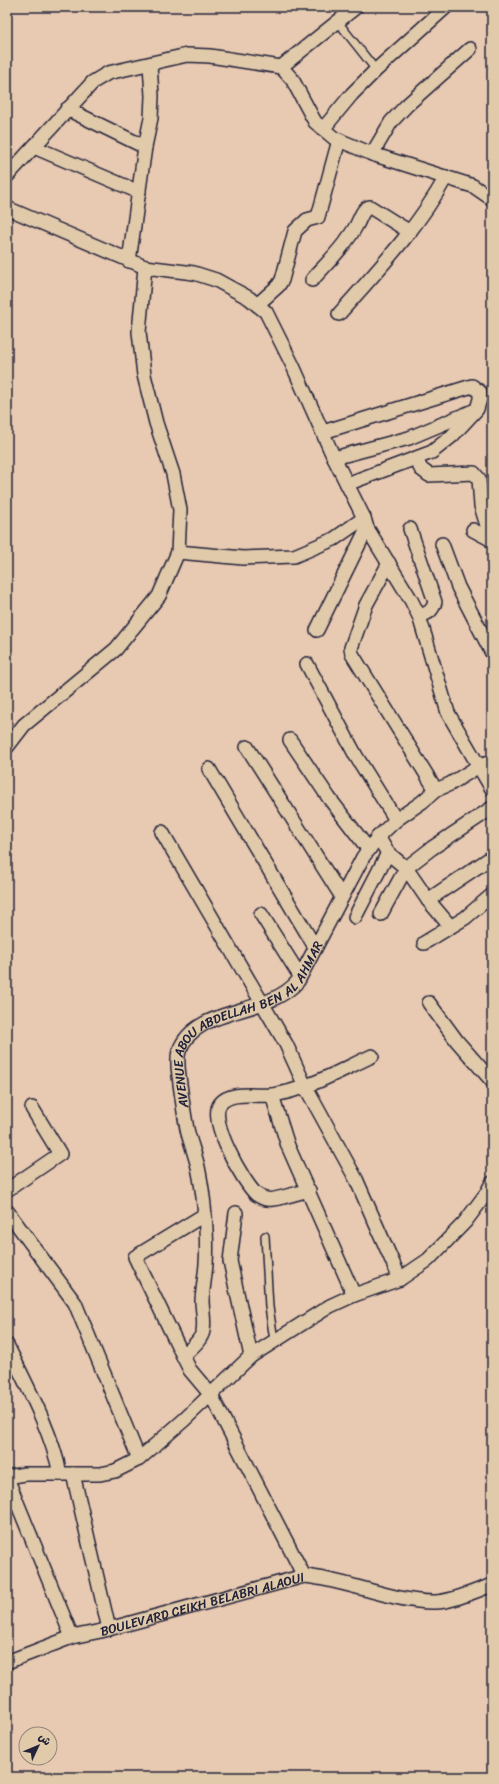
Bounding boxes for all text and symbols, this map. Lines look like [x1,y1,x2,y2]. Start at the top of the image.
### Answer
street label: AVENUE ABOU ABDELLAH BEN AL AHMAR [167,937,329,1111]
street label: BOULEVARD CEIKH BELABRI ALAOUI [97,1565,307,1643]
north arrow [18,1726,58,1766]
text: ش [34,1728,56,1750]

